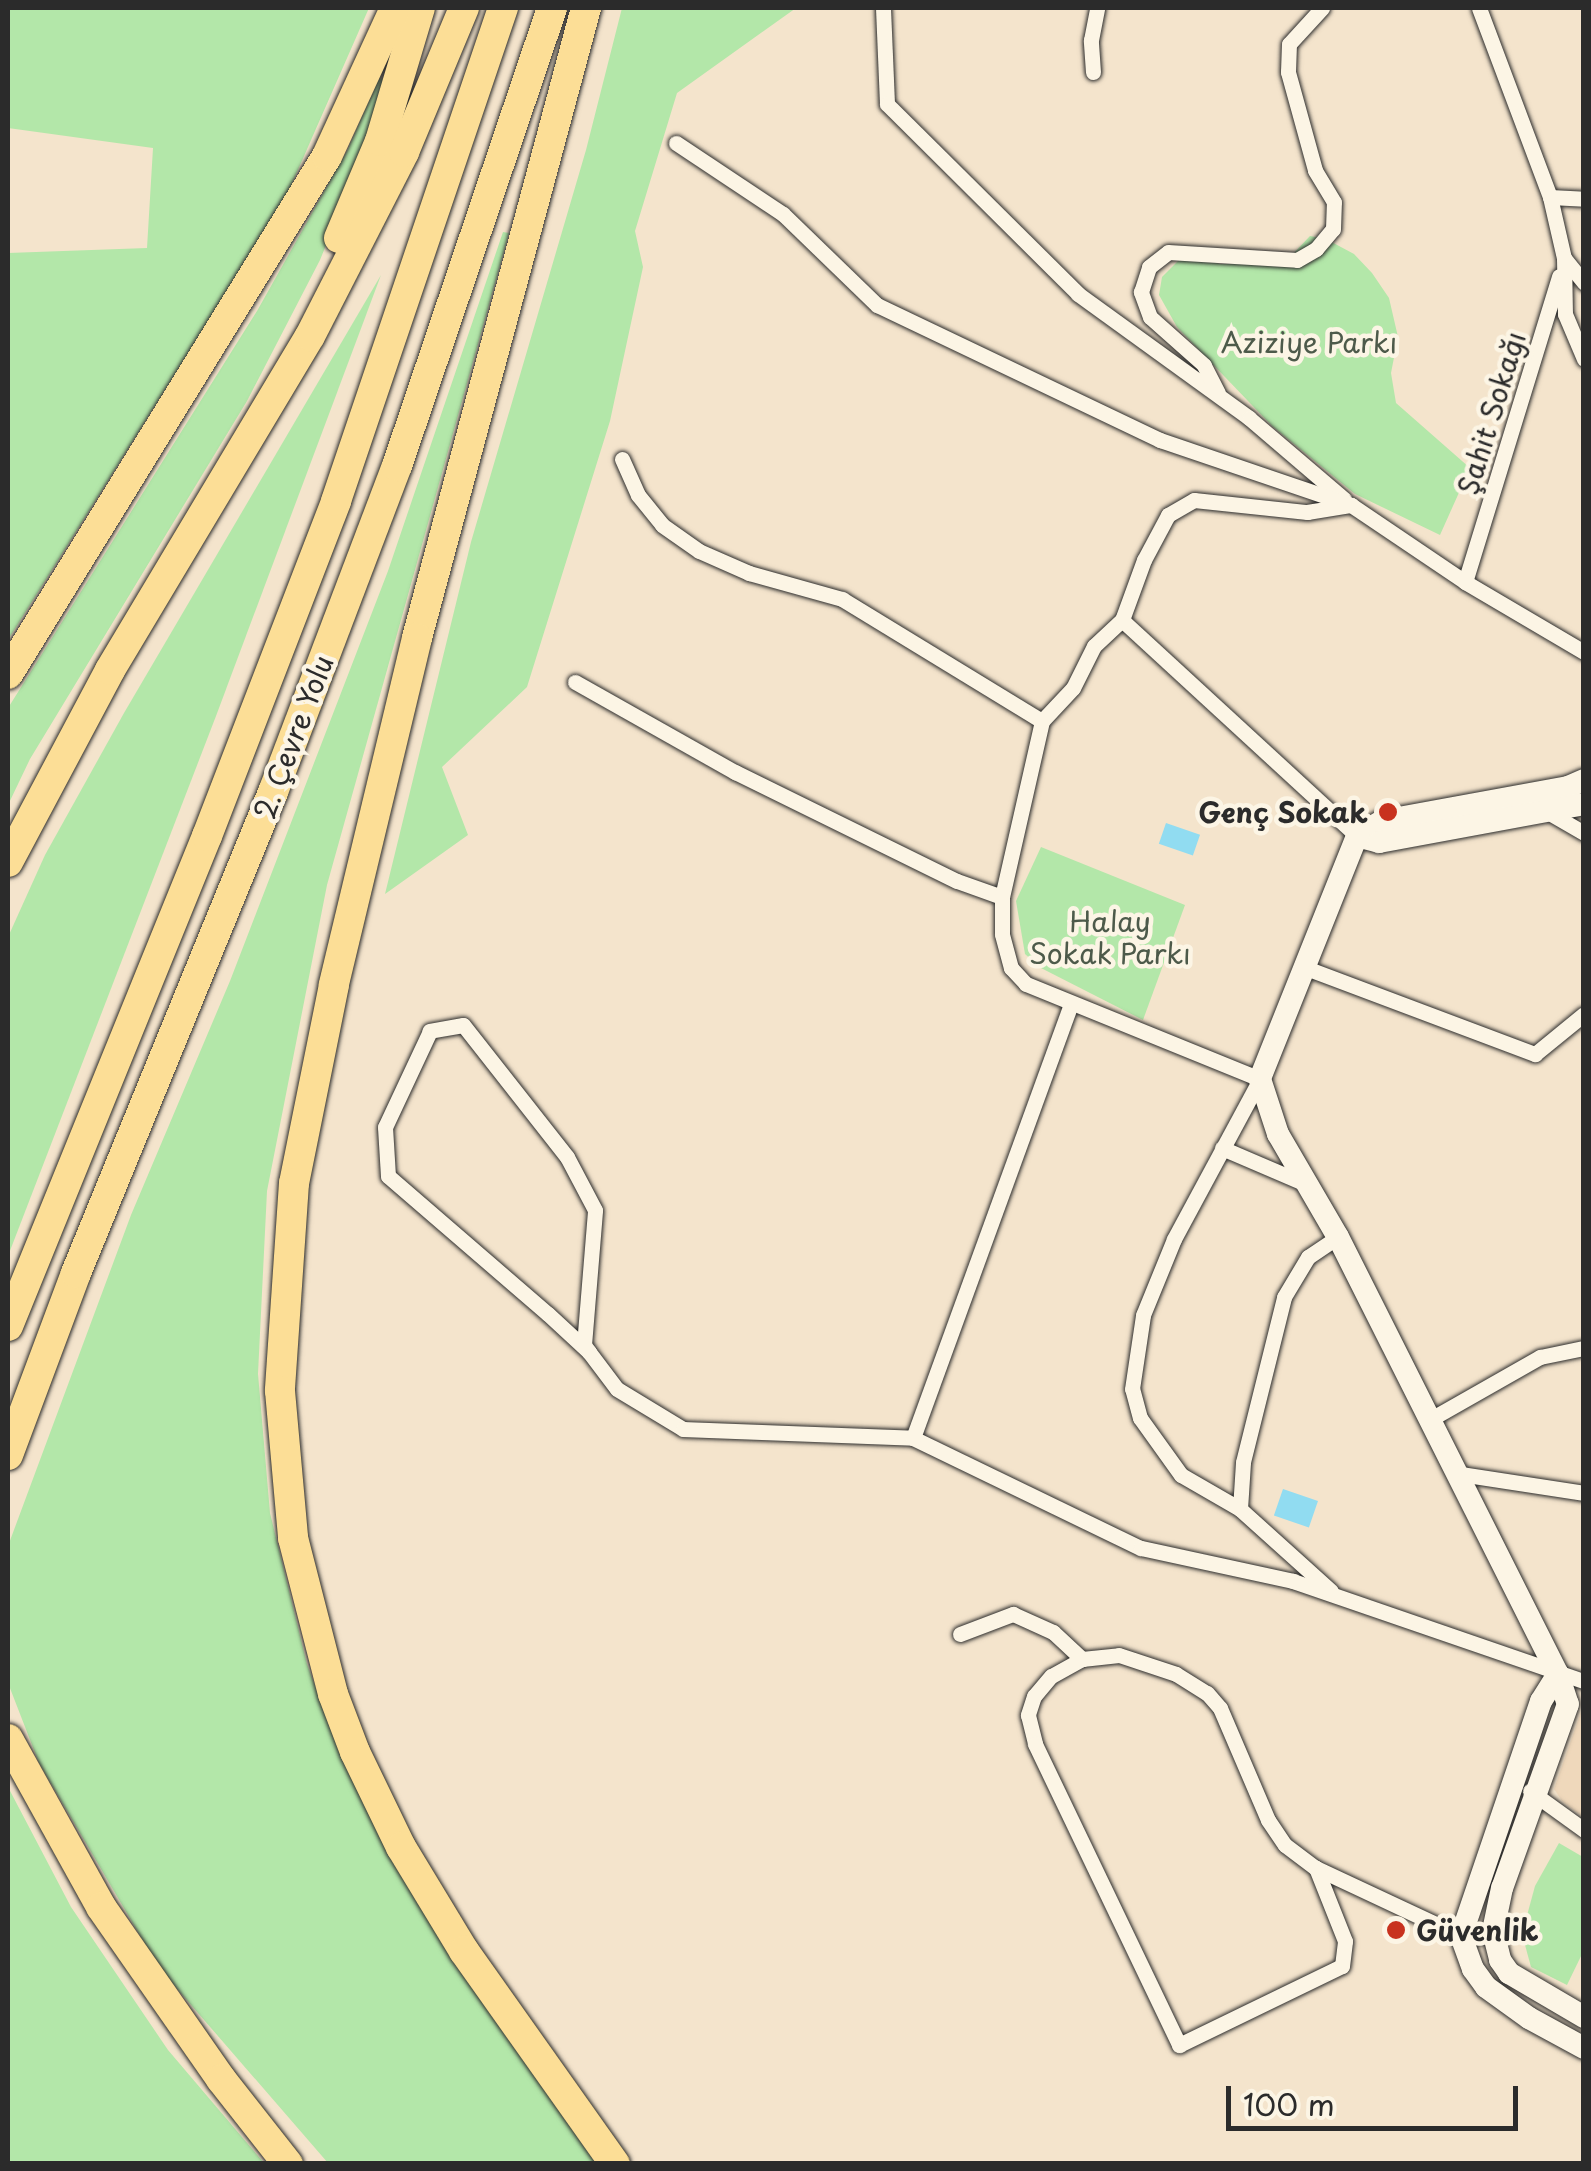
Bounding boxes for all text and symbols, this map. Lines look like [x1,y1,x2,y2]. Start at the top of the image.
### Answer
park label: Aziziye Parkı [1221,325,1397,359]
street label: Şahit Sokağı [1450,327,1532,499]
street label: 2. Çevre Yolu [246,650,340,824]
place label: Genç Sokak [1197,795,1368,829]
marker: Genç Sokak [1377,801,1399,823]
park label: Halay Sokak Parkı [1028,904,1192,970]
place label: Güvenlik [1416,1913,1539,1947]
marker: Güvenlik [1385,1919,1407,1941]
scale bar [1231,2066,1524,2128]
text: 100 m [1243,2081,1335,2126]

